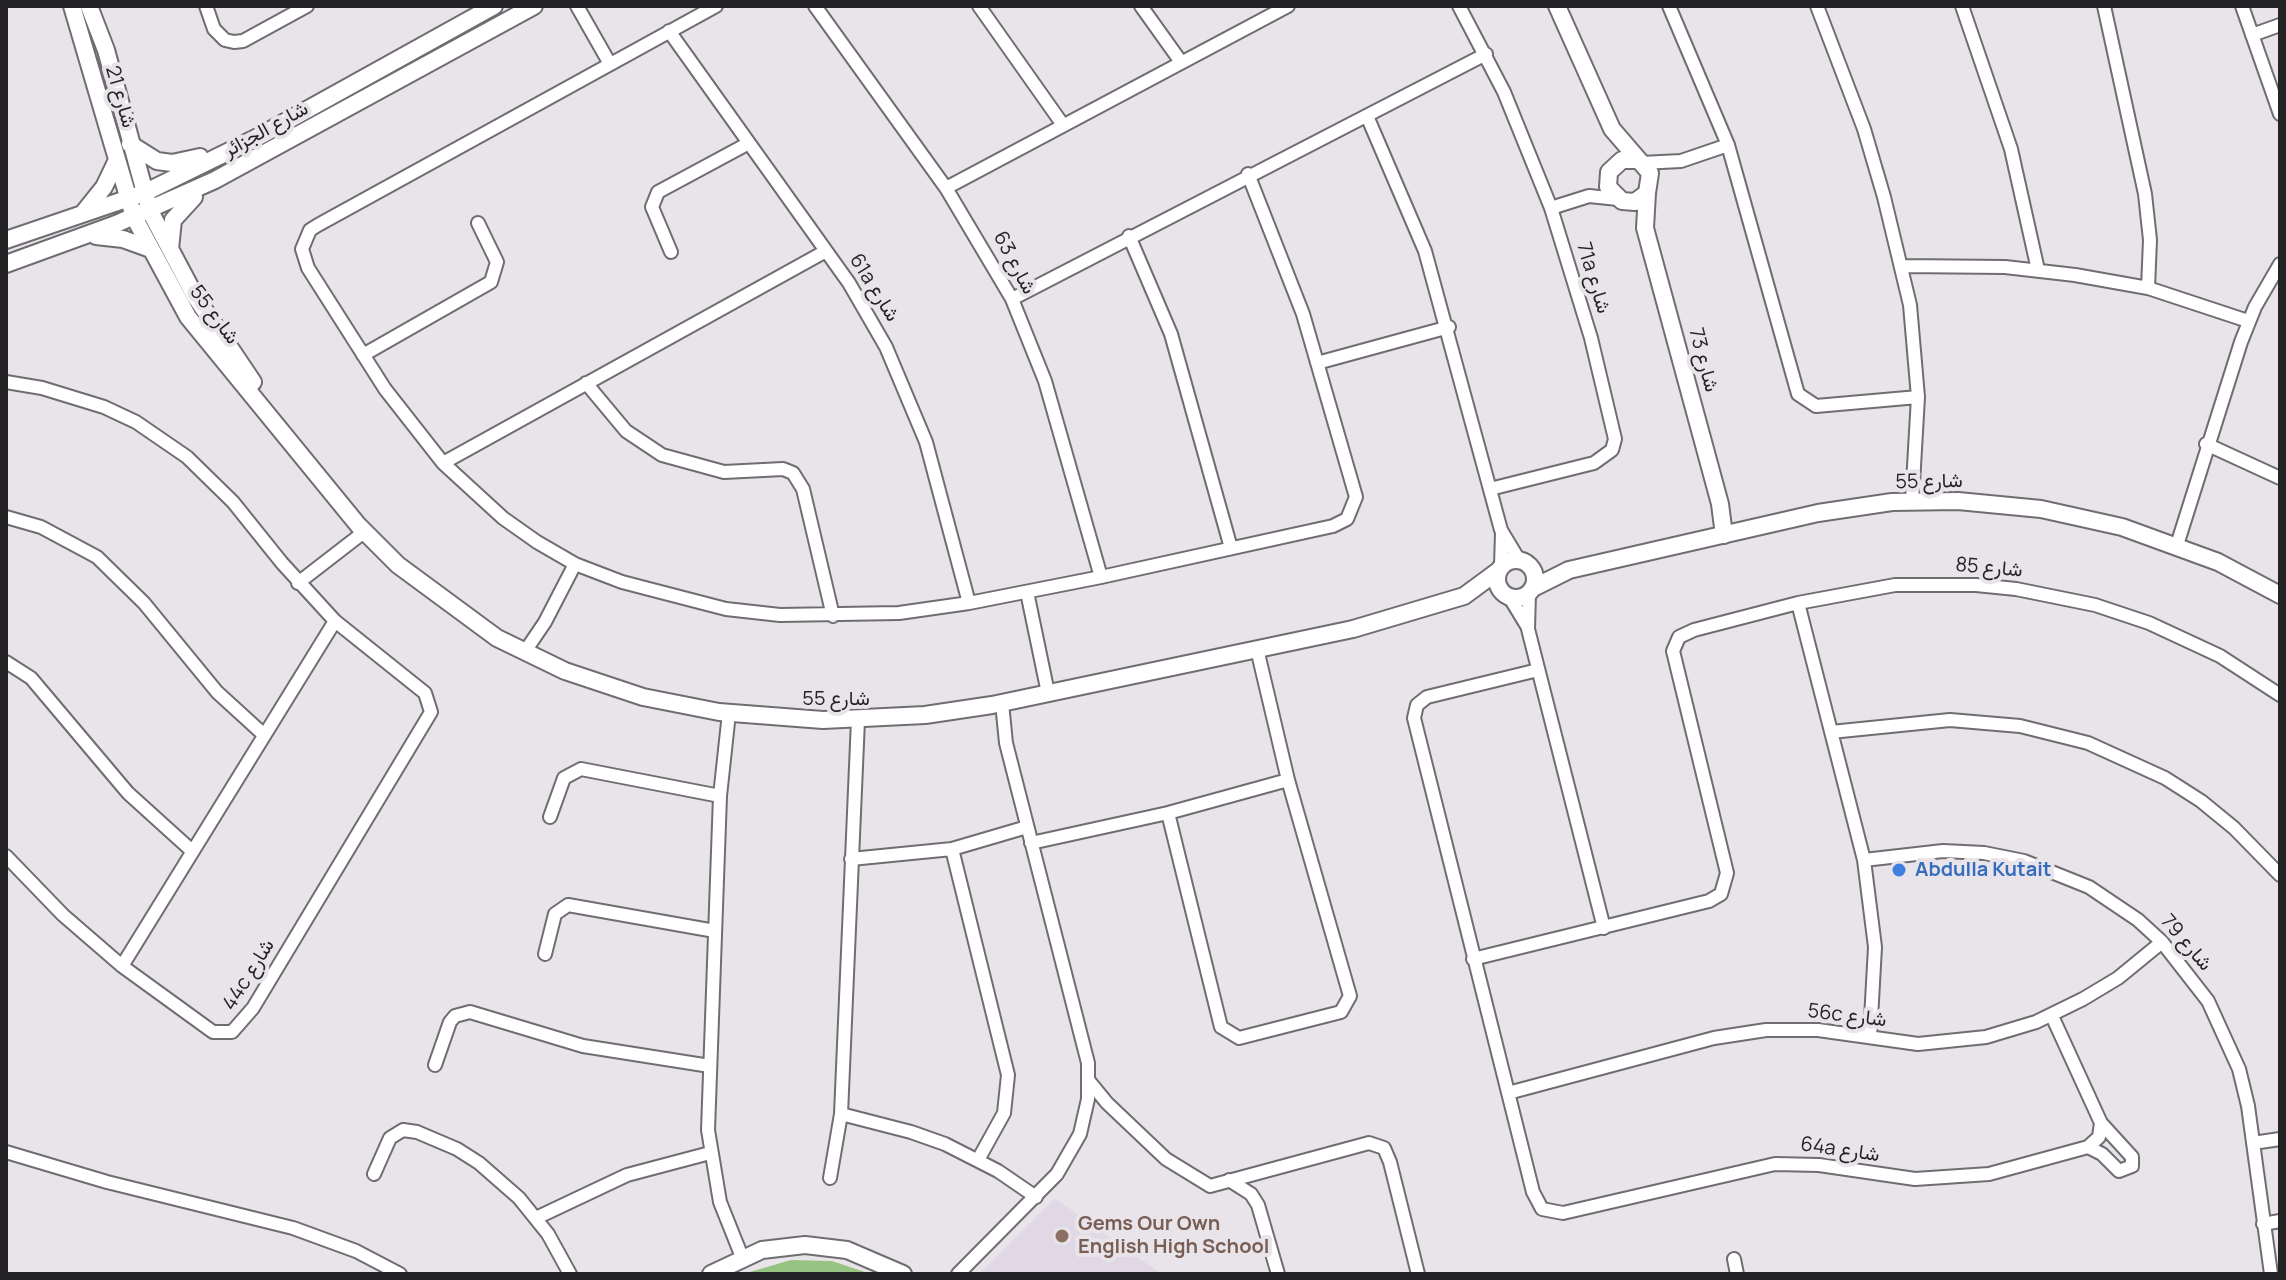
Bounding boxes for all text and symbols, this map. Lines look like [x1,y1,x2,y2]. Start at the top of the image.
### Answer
street label: شارع 21 [100,63,140,131]
street label: شارع الجزائر [219,97,313,163]
street label: شارع 63 [988,227,1040,299]
street label: 71a شارع [1571,240,1615,316]
street label: 61a شارع [844,250,904,326]
street label: شارع 55 [184,281,244,349]
street label: شارع 73 [1683,325,1723,395]
street label: شارع 55 [1895,469,1963,495]
street label: شارع 85 [1954,553,2024,583]
street label: شارع 55 [802,687,870,711]
place label: Abdulla Kutait [1915,858,2052,882]
marker: Abdulla Kutait [1890,861,1908,879]
street label: شارع 79 [2155,910,2217,976]
street label: 44c شارع [218,935,280,1015]
street label: 56c شارع [1806,999,1888,1033]
street label: 64a شارع [1799,1133,1881,1167]
place label: Gems Our Own English High School [1078,1212,1269,1259]
marker: Gems Our Own English High School [1053,1227,1071,1245]

